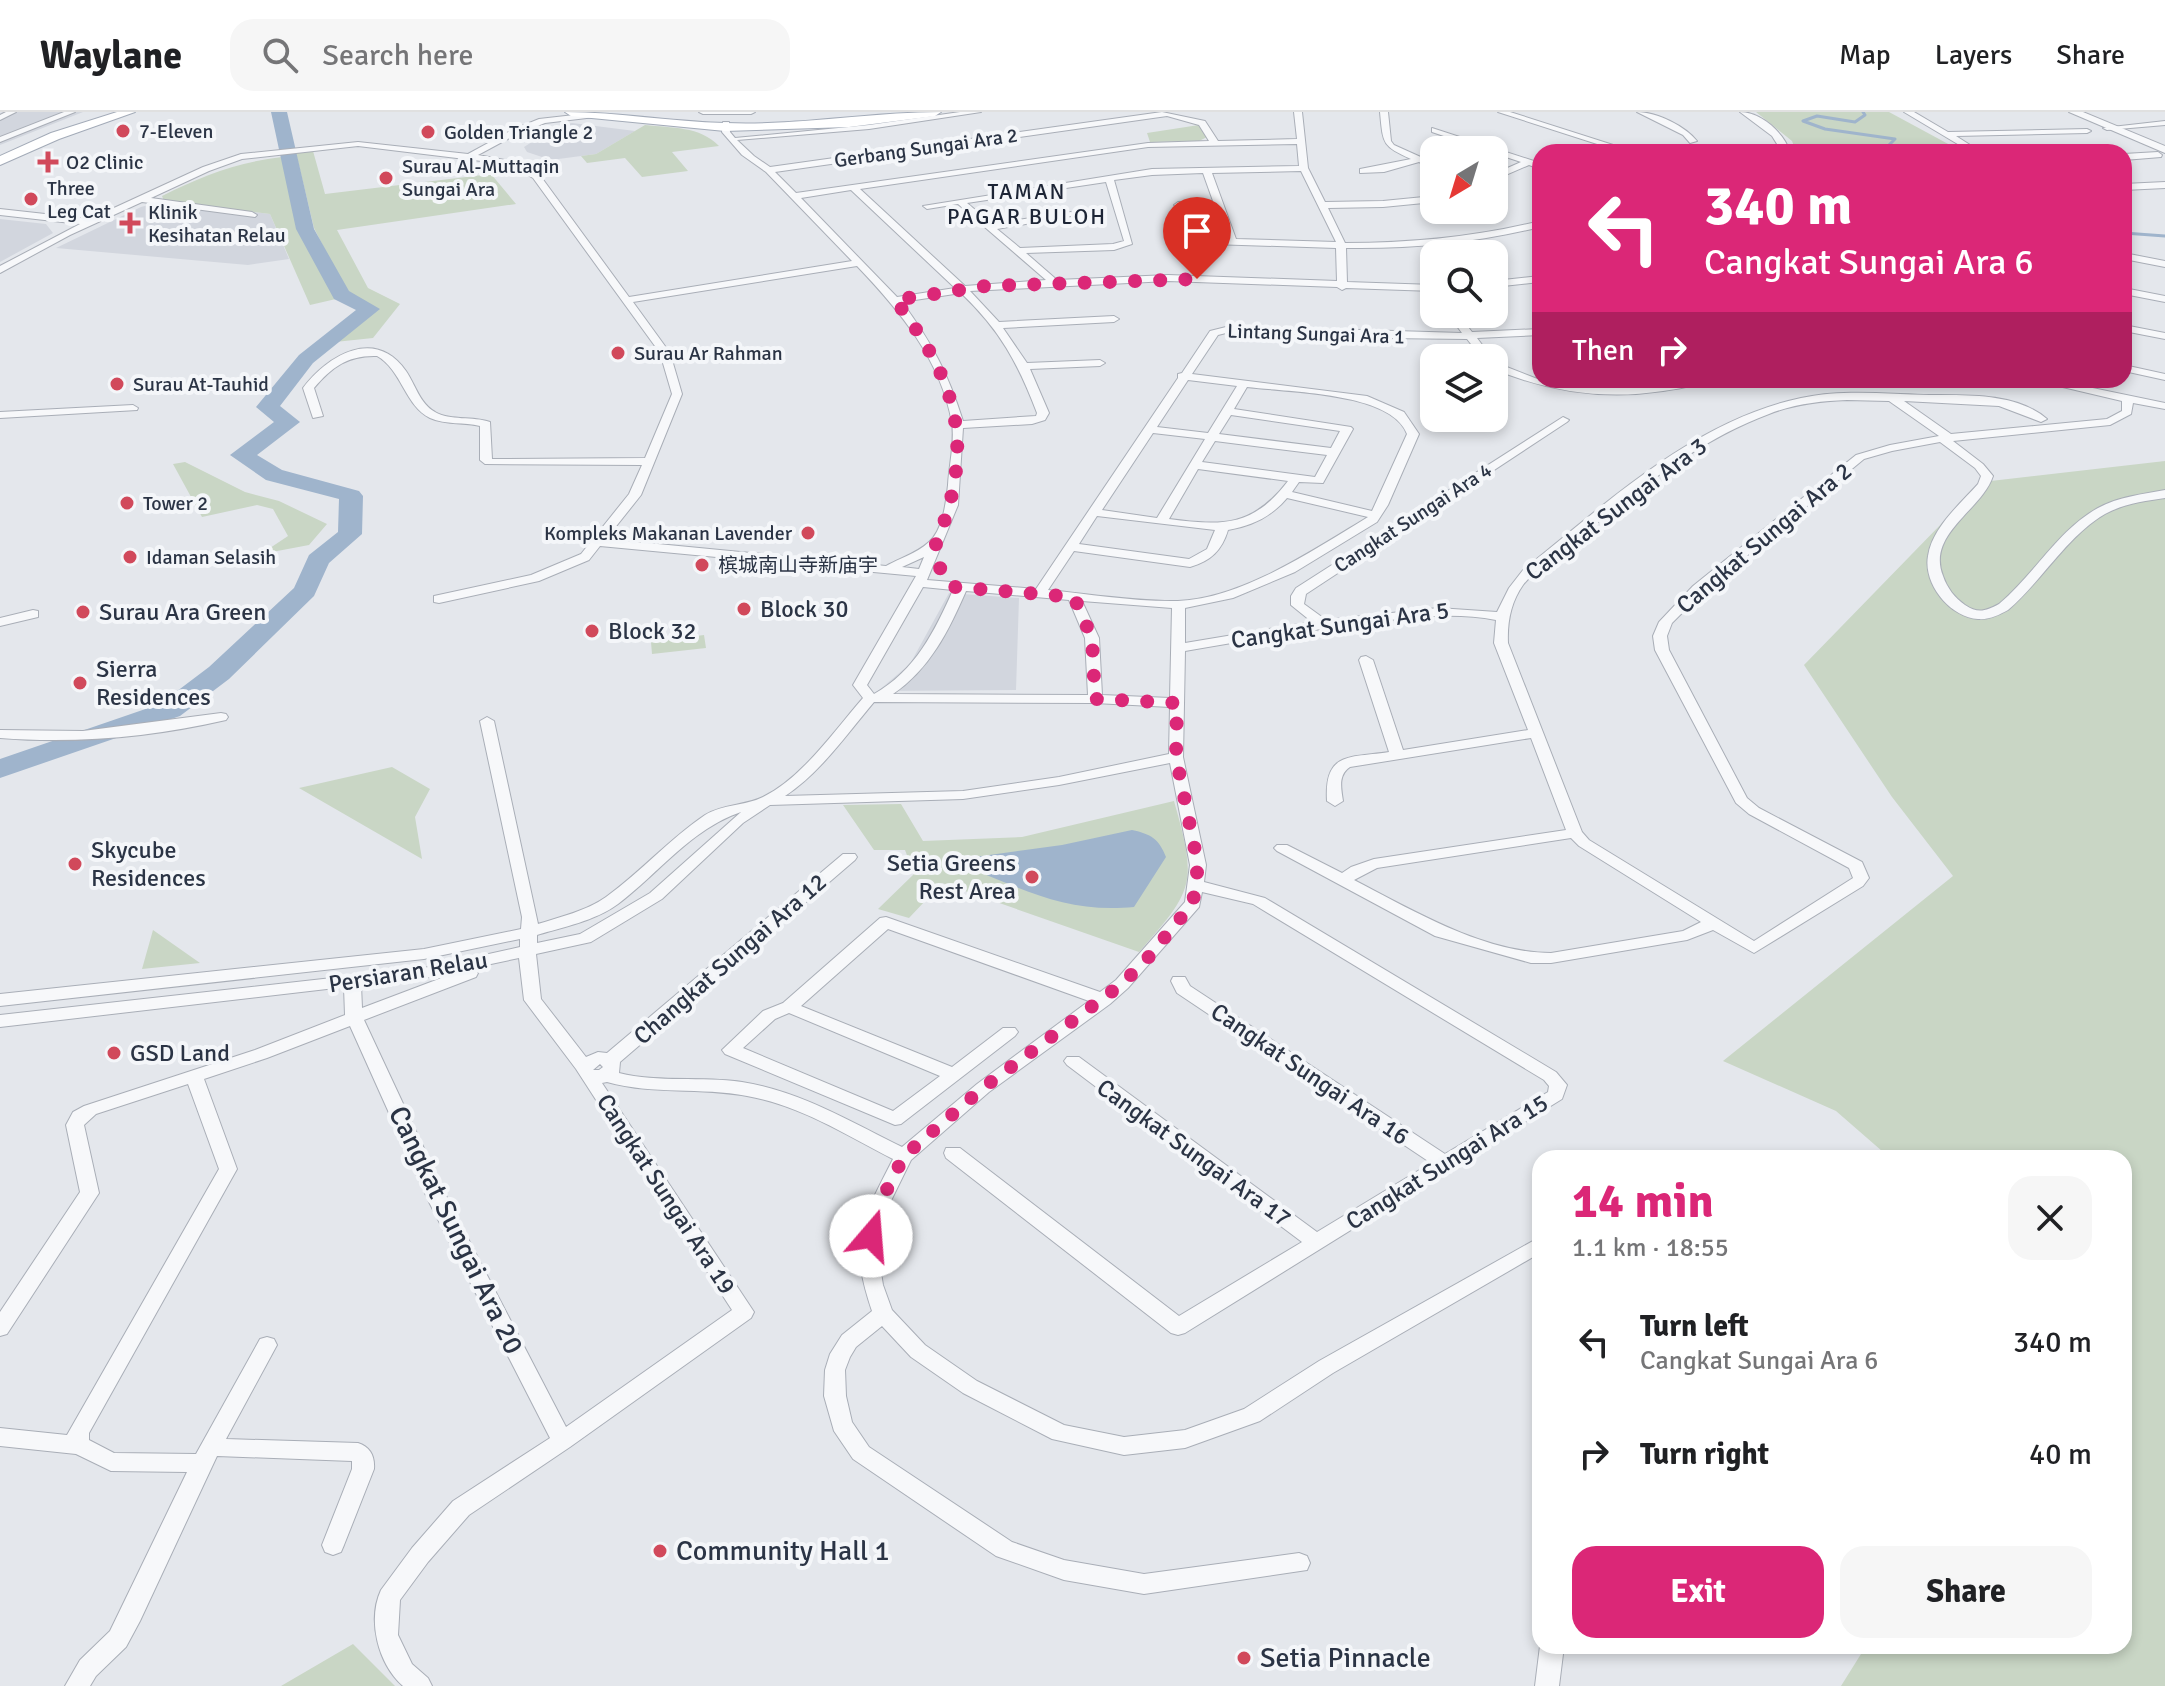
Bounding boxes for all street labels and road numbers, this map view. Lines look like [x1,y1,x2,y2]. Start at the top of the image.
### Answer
street label: Gerbang Sungai Ara 2 [833,123,1019,173]
street label: Lintang Sungai Ara 1 [1227,318,1405,350]
street label: Cangkat Sungai Ara 3 [1519,431,1713,587]
street label: Cangkat Sungai Ara 2 [1670,456,1858,620]
street label: Cangkat Sungai Ara 4 [1329,458,1497,578]
street label: Cangkat Sungai Ara 5 [1229,595,1451,655]
street label: Changkat Sungai Ara 12 [627,867,833,1051]
street label: Persiaran Relau [326,945,490,999]
street label: Cangkat Sungai Ara 16 [1205,996,1415,1152]
street label: Cangkat Sungai Ara 17 [1091,1072,1297,1234]
street label: Cangkat Sungai Ara 19 [590,1088,742,1300]
street label: Cangkat Sungai Ara 15 [1340,1088,1554,1236]
street label: Cangkat Sungai Ara 20 [381,1100,531,1360]

